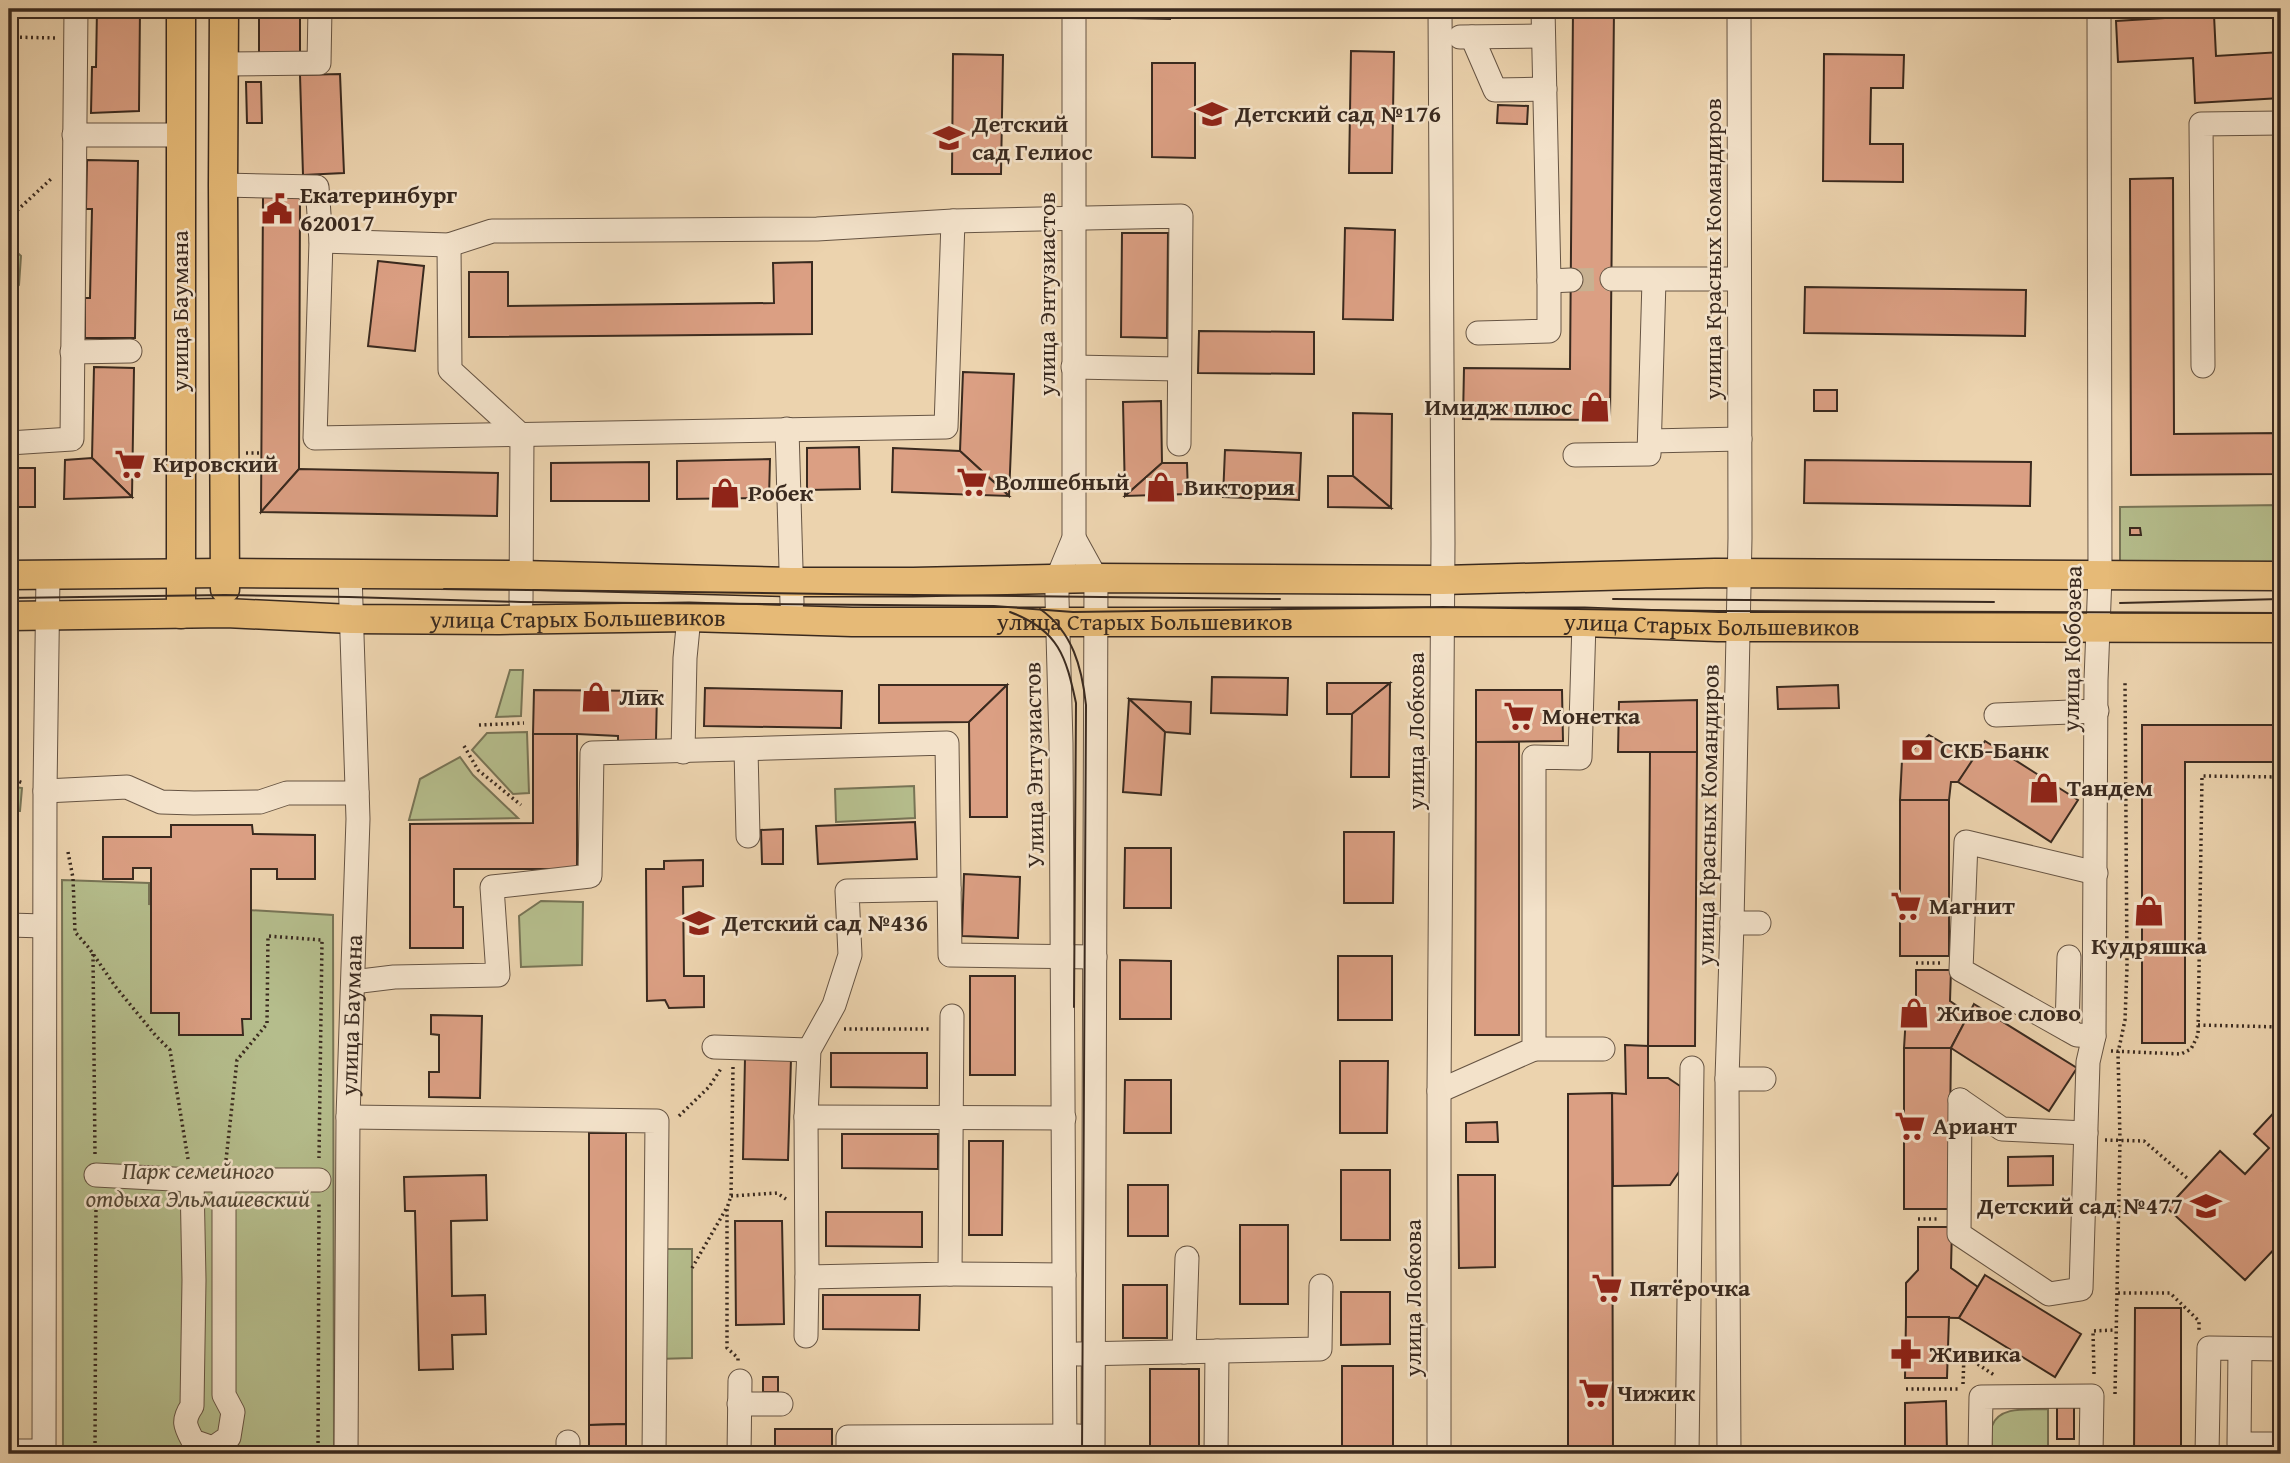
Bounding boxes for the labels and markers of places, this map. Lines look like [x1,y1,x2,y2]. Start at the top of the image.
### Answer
place label: Детский сад №176 [1234,96,1441,131]
school or university icon: Детский сад №176 [1195,97,1229,131]
place label: Детский сад Гелиос [971,106,1092,169]
school or university icon: Детский сад Гелиос [932,121,966,155]
place label: Екатеринбург 620017 [300,177,457,240]
public building icon: Екатеринбург 620017 [260,192,294,226]
place label: Имидж плюс [1424,389,1572,424]
shop icon: Имидж плюс [1578,390,1612,424]
place label: Кировский [153,446,278,481]
supermarket icon: Кировский [113,447,147,481]
place label: Волшебный [995,464,1129,499]
supermarket icon: Волшебный [955,465,989,499]
place label: Виктория [1184,469,1295,504]
shop icon: Виктория [1144,470,1178,504]
place label: Робек [748,475,814,510]
shop icon: Робек [708,476,742,510]
place label: Лик [619,679,664,714]
shop icon: Лик [579,680,613,714]
place label: Монетка [1542,698,1641,733]
supermarket icon: Монетка [1502,699,1536,733]
place label: СКБ-Банк [1940,732,2049,767]
bank icon: СКБ-Банк [1900,733,1934,767]
place label: Тандем [2067,770,2153,805]
shop icon: Тандем [2027,771,2061,805]
place label: Магнит [1929,888,2015,923]
supermarket icon: Магнит [1889,889,1923,923]
shop icon: Кудряшка [2132,894,2166,928]
place label: Детский сад №436 [721,905,928,940]
school or university icon: Детский сад №436 [682,906,716,940]
place label: Кудряшка [2091,928,2207,963]
place label: Живое слово [1936,995,2081,1030]
shop icon: Живое слово [1897,996,1931,1030]
place label: Ариант [1933,1108,2017,1143]
supermarket icon: Ариант [1893,1109,1927,1143]
place label: Детский сад №477 [1976,1188,2183,1223]
school or university icon: Детский сад №477 [2189,1189,2223,1223]
place label: Пятёрочка [1630,1270,1751,1305]
supermarket icon: Пятёрочка [1590,1271,1624,1305]
place label: Живика [1928,1336,2022,1371]
pharmacy icon: Живика [1889,1337,1923,1371]
place label: Чижик [1617,1375,1695,1410]
supermarket icon: Чижик [1577,1376,1611,1410]

